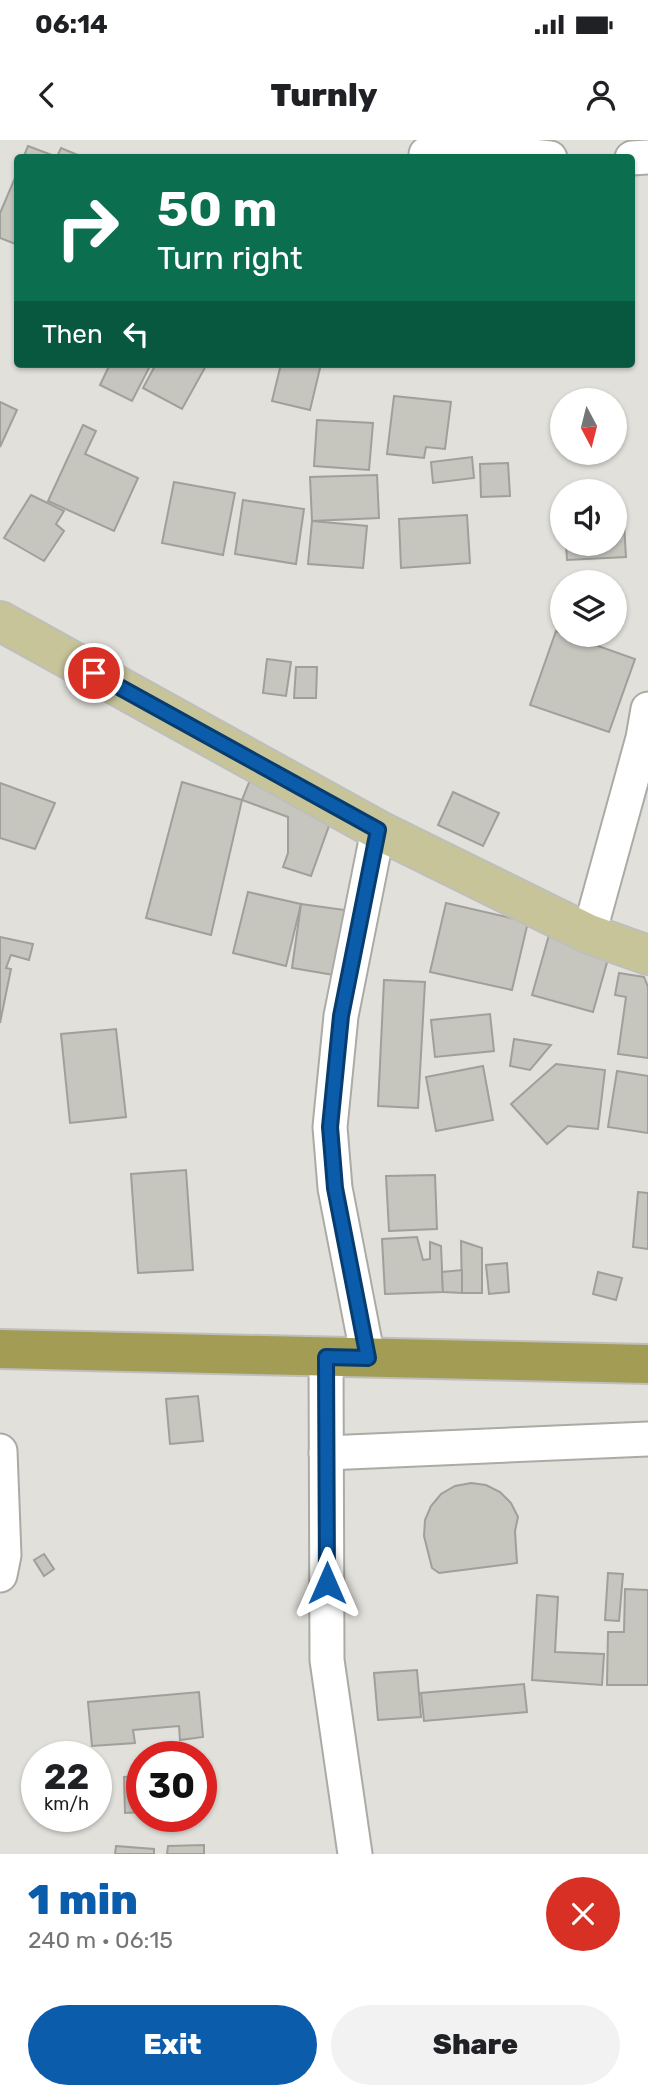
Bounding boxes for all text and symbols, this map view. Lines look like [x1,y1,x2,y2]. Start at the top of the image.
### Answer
text: 06:14 [35,9,108,40]
icon: back [28,76,66,114]
text: Turnly [271,76,377,114]
icon: person [582,76,620,114]
text: 50 m [157,180,277,238]
icon: right [42,182,133,273]
text: Turn right [157,239,302,277]
icon: left [117,315,155,353]
text: Then [42,319,103,350]
north arrow [550,388,626,466]
map controls [550,388,627,647]
button: sound [550,479,627,556]
button: layers [550,570,627,647]
pin [64,643,124,703]
icon: arrive [75,654,113,692]
position arrow [290,1546,364,1620]
speed limit sign: 30 [126,1741,217,1832]
text: 22 [44,1756,89,1798]
text: km/h [44,1793,89,1815]
text: 1 min [28,1875,138,1925]
button: close [546,1877,620,1951]
text: 240 m · 06:15 [28,1926,173,1954]
button: Exit [28,2005,317,2085]
button: Share [331,2005,620,2085]

